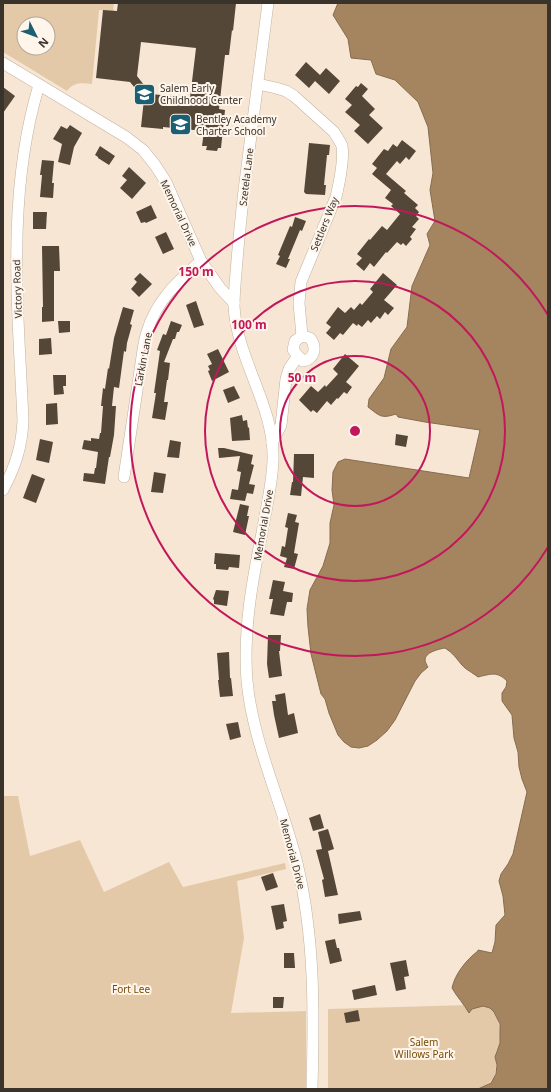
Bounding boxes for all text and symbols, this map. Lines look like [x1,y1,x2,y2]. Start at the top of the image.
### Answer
north arrow [16,16,56,56]
text: N [35,35,52,51]
school or university icon: Salem Early Childhood Center [131,81,157,107]
place label: Salem Early Childhood Center [160,81,242,107]
school or university icon: Bentley Academy Charter School [168,112,194,138]
place label: Bentley Academy Charter School [196,112,278,138]
street label: Szetela Lane [235,147,257,207]
street label: Memorial Drive [157,177,201,249]
street label: Settlers Way [307,194,342,253]
street label: Victory Road [9,259,25,319]
text: 150 m [178,263,214,280]
text: 100 m [231,316,267,333]
street label: Larkin Lane [131,331,155,387]
text: 50 m [288,369,316,386]
centre of rings [348,424,362,438]
street label: Memorial Drive [250,488,276,562]
street label: Memorial Drive [277,817,309,891]
park label: Fort Lee [112,982,150,996]
park label: Salem Willows Park [394,1035,454,1061]

